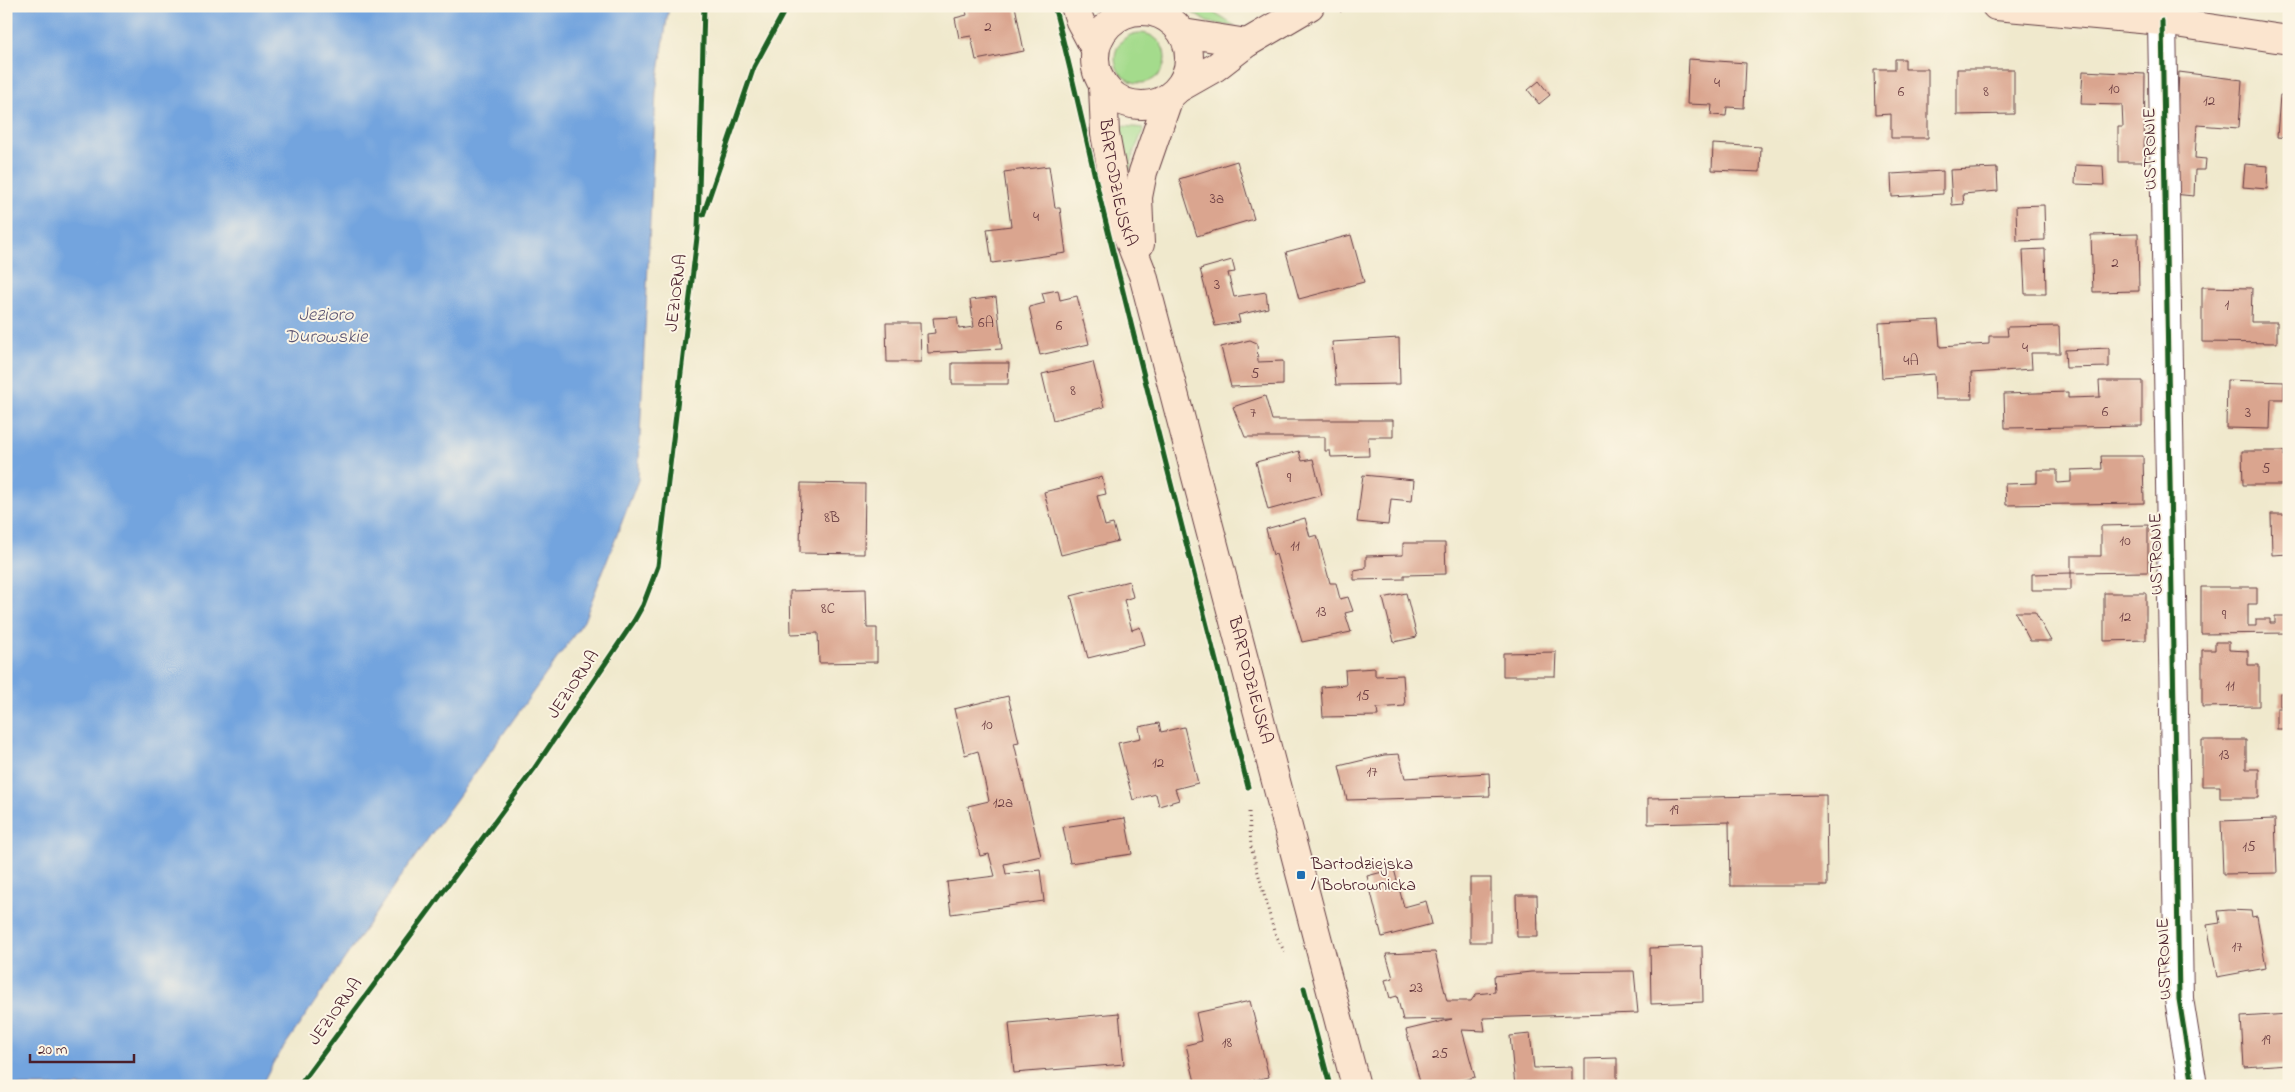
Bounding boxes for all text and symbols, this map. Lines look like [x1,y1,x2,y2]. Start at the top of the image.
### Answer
house number: 2 [984,16,992,38]
house number: 4 [1714,72,1720,94]
house number: 10 [2108,78,2120,100]
house number: 6 [1898,81,1905,103]
house number: 8 [1983,81,1989,103]
house number: 12 [2203,90,2216,112]
street label: USTRONIE [2137,107,2165,190]
street label: BARTODZIEJSKA [1091,117,1144,251]
house number: 3a [1210,188,1224,210]
house number: 4 [1033,206,1039,228]
house number: 2 [2111,252,2119,274]
street label: JEZIORNA [659,253,695,333]
house number: 3 [1214,274,1220,296]
house number: 1 [2225,294,2230,316]
water label: Jezioro Durowskie [285,302,369,351]
house number: 6A [978,312,994,334]
house number: 6 [1056,315,1063,337]
house number: 4 [2022,337,2028,359]
house number: 4A [1903,350,1919,372]
house number: 5 [1251,363,1260,385]
house number: 8 [1070,380,1076,402]
house number: 6 [2102,401,2109,423]
house number: 7 [1250,402,1256,424]
house number: 3 [2245,402,2251,424]
house number: 5 [2262,458,2271,480]
house number: 9 [1287,467,1292,489]
house number: 8B [824,507,840,529]
street label: USTRONIE [2143,512,2171,595]
house number: 10 [2119,530,2131,552]
house number: 11 [1290,535,1300,557]
house number: 8C [821,598,835,620]
house number: 13 [1316,601,1326,623]
house number: 9 [2222,604,2227,626]
house number: 12 [2119,606,2132,628]
street label: BARTODZIEJSKA [1220,613,1279,747]
street label: JEZIORNA [541,645,607,725]
house number: 11 [2225,675,2235,697]
house number: 15 [1356,685,1370,707]
house number: 10 [981,714,993,736]
house number: 13 [2219,744,2229,766]
house number: 12 [1152,752,1165,774]
house number: 17 [1367,761,1377,783]
house number: 12a [993,792,1013,814]
house number: 19 [1669,799,1679,821]
house number: 15 [2242,836,2256,858]
place label: Bartodziejska / Bobrownicka [1310,852,1416,899]
marker: Bartodziejska / Bobrownicka [1295,869,1307,881]
street label: USTRONIE [2151,917,2179,1001]
house number: 17 [2232,936,2242,958]
street label: JEZIORNA [303,973,369,1051]
house number: 23 [1409,977,1423,999]
house number: 19 [2261,1029,2271,1051]
scale bar [30,1032,134,1064]
house number: 18 [1222,1032,1233,1054]
text: 20 m [38,1039,68,1061]
house number: 25 [1432,1043,1448,1065]

